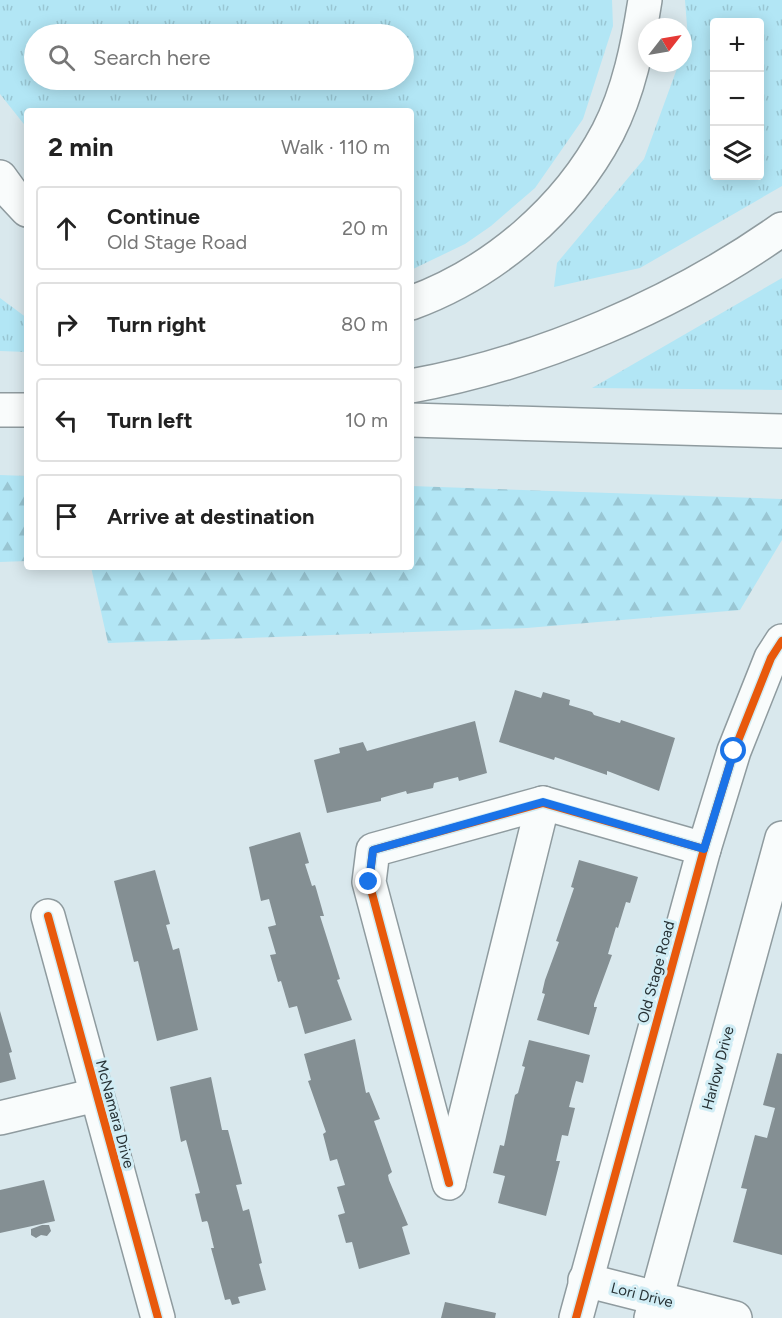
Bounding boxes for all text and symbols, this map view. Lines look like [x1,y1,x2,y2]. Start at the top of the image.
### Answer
north arrow [638,18,692,72]
map controls [710,18,764,180]
button: + [710,18,764,72]
search box [24,24,414,90]
icon: search [45,41,78,74]
text: Search here [93,44,211,71]
button: − [710,72,764,126]
button: layers [710,126,764,180]
text: 2 min [48,131,114,163]
text: Walk · 110 m [281,135,390,159]
text: Continue [107,203,200,230]
icon: ahead [50,212,83,245]
text: 20 m [342,216,388,240]
text: Old Stage Road [107,230,247,254]
icon: right [50,308,83,341]
text: Turn right [107,311,206,338]
text: 80 m [341,312,388,336]
icon: left [50,404,83,437]
text: Turn left [107,407,193,434]
text: 10 m [345,408,388,432]
icon: arrive [50,500,83,533]
text: Arrive at destination [107,503,315,530]
route start [720,737,746,763]
route end [355,868,381,894]
street label: Old Stage Road [634,919,678,1025]
street label: Harlow Drive [698,1024,738,1112]
street label: McNamara Drive [92,1058,138,1170]
street label: Lori Drive [609,1279,675,1311]

